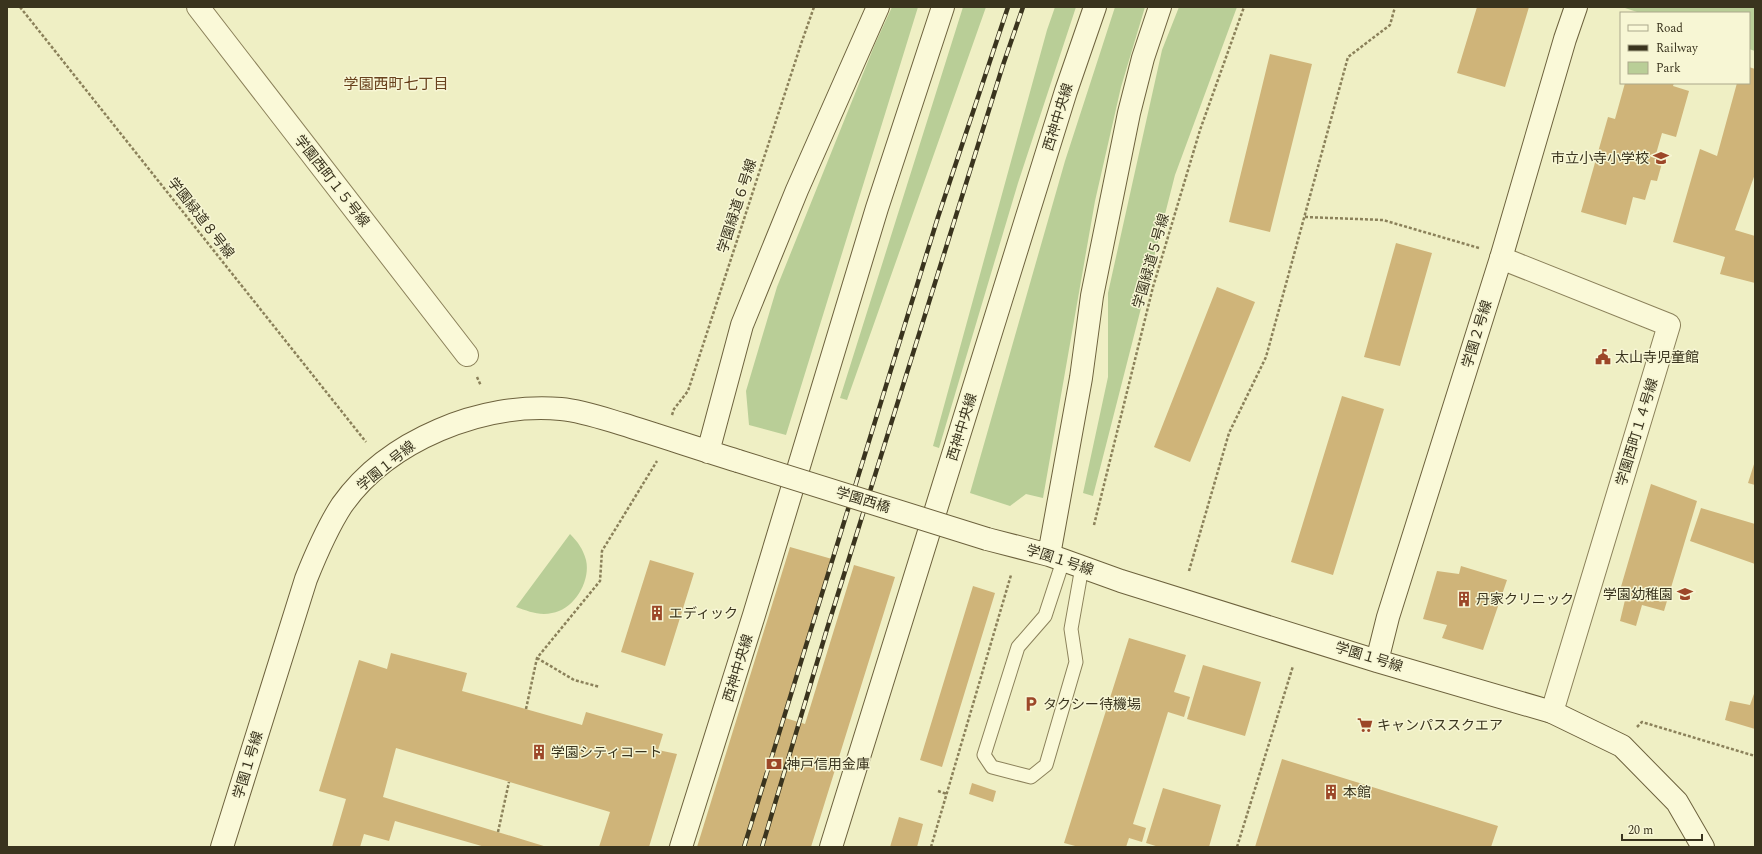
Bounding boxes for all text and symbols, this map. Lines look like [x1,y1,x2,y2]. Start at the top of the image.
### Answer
legend [1620,12,1750,84]
text: Road [1656,19,1683,38]
text: Railway [1656,39,1699,58]
text: Park [1656,59,1681,78]
district label: 学園西町七丁目 [343,73,449,96]
street label: 西神中央線 [1038,80,1078,154]
street label: 学園西町１５号線 [289,130,375,232]
place label: 市立小寺小学校 [1551,148,1649,169]
school or university icon: 市立小寺小学校 [1652,149,1670,167]
street label: 学園緑道６号線 [712,156,762,256]
street label: 学園緑道８号線 [163,173,239,263]
street label: 学園緑道５号線 [1127,211,1175,311]
street label: 学園２号線 [1457,297,1497,371]
place label: 太山寺児童館 [1615,347,1699,368]
public building icon: 太山寺児童館 [1594,348,1612,366]
street label: 学園西町１４号線 [1611,375,1663,489]
street label: 西神中央線 [942,390,982,464]
street label: 学園１号線 [352,436,420,496]
street label: 学園西橋 [833,482,893,518]
street label: 学園１号線 [1023,539,1097,581]
place label: 学園幼稚園 [1603,584,1673,605]
school or university icon: 学園幼稚園 [1676,585,1694,603]
place label: 丹家クリニック [1476,589,1574,610]
building icon: 丹家クリニック [1455,590,1473,608]
place label: エディック [669,603,738,624]
building icon: エディック [648,604,666,622]
street label: 西神中央線 [718,631,758,705]
street label: 学園１号線 [1332,637,1406,677]
place label: タクシー待機場 [1043,694,1141,715]
parking icon: タクシー待機場 [1022,695,1040,713]
place label: キャンパススクエア [1377,715,1503,736]
supermarket icon: キャンパススクエア [1356,716,1374,734]
street label: 学園１号線 [228,728,268,802]
place label: 学園シティコート [551,742,662,763]
building icon: 学園シティコート [530,743,548,761]
place label: 神戸信用金庫 [786,754,870,775]
bank icon: 神戸信用金庫 [765,755,783,773]
place label: 本館 [1343,782,1371,803]
building icon: 本館 [1322,783,1340,801]
scale bar [1622,816,1702,842]
text: 20 m [1628,821,1653,840]

